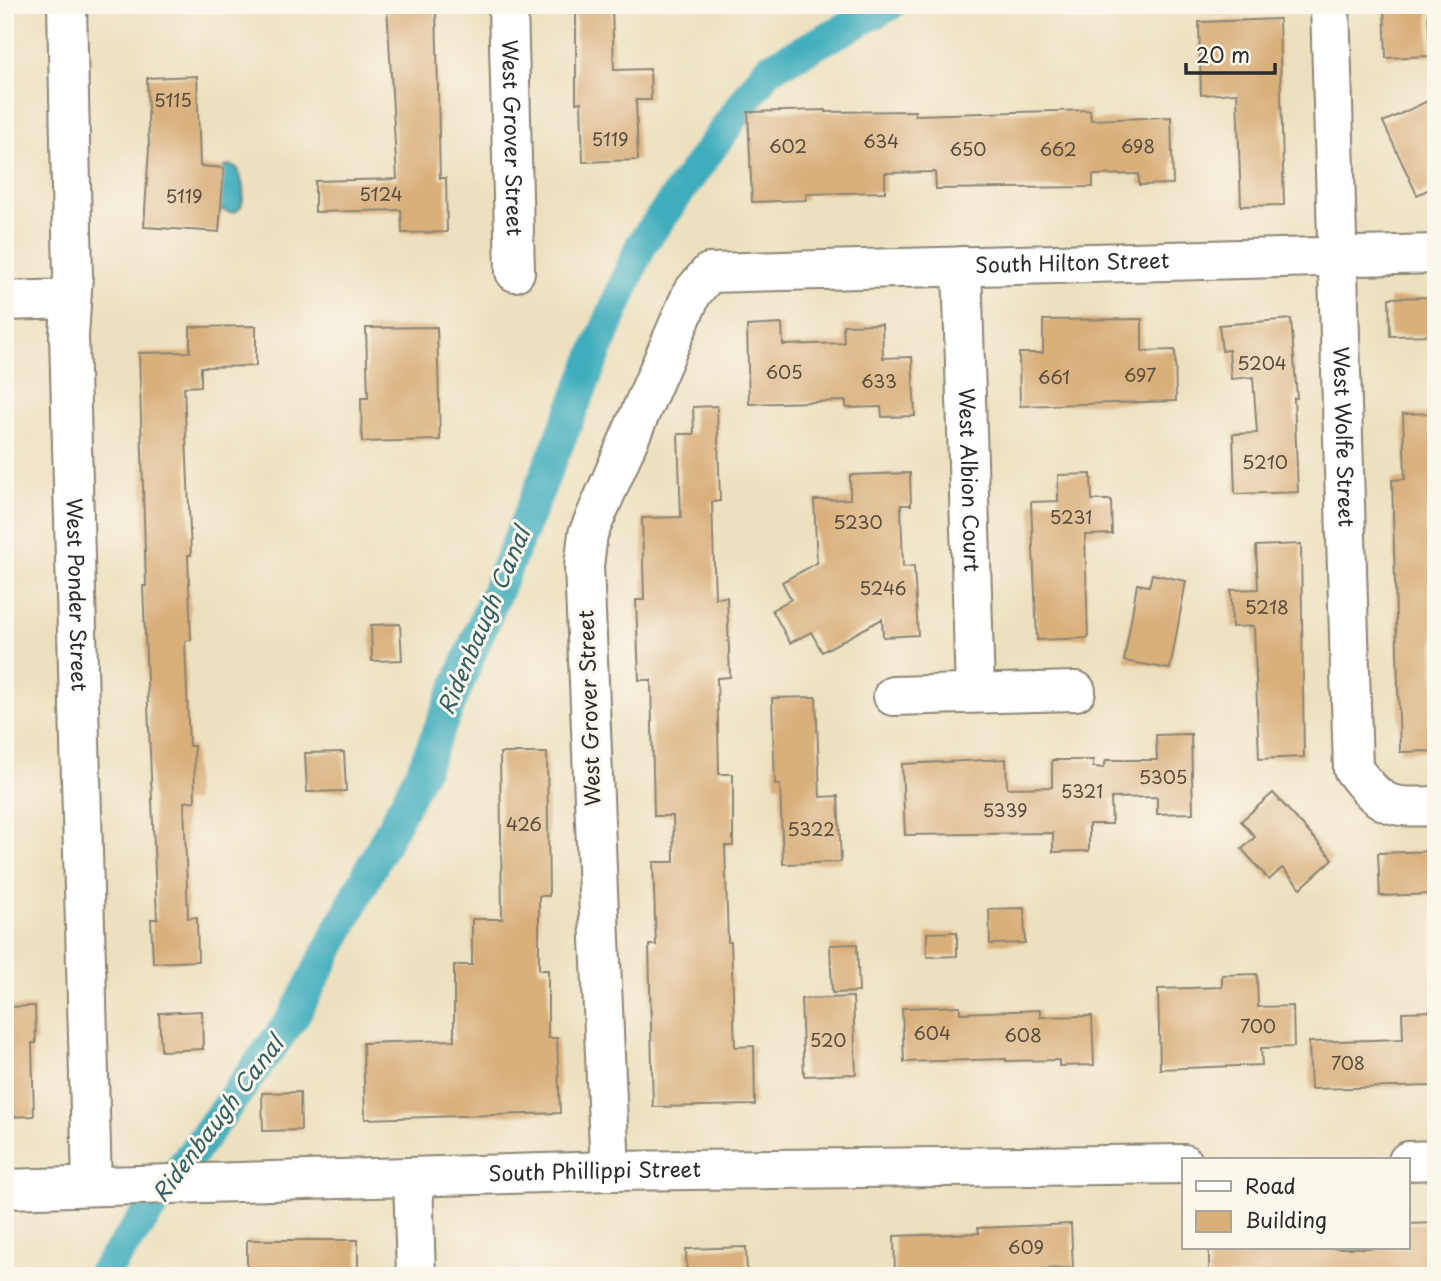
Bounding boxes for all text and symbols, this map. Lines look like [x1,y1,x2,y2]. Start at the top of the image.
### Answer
scale bar [1186,32,1275,76]
text: 20 m [1196,38,1250,70]
street label: West Grover Street [495,39,532,237]
house number: 5115 [154,86,192,113]
house number: 5119 [592,125,628,152]
house number: 634 [863,127,899,154]
house number: 602 [769,132,807,159]
house number: 698 [1121,132,1155,159]
house number: 650 [950,135,986,162]
house number: 662 [1039,135,1077,162]
house number: 5124 [359,180,403,207]
house number: 5119 [166,182,202,209]
street label: South Hilton Street [975,243,1170,280]
street label: West Wolfe Street [1326,346,1364,528]
house number: 5204 [1237,349,1287,376]
house number: 605 [765,358,803,385]
house number: 697 [1124,361,1156,388]
house number: 661 [1038,363,1070,390]
house number: 633 [861,367,897,394]
street label: West Albion Court [952,387,989,572]
house number: 5210 [1242,448,1288,475]
street label: West Ponder Street [59,497,97,692]
house number: 5231 [1050,503,1092,530]
house number: 5230 [833,508,883,535]
water label: Ridenbaugh Canal [427,518,539,720]
house number: 5246 [859,574,907,601]
house number: 5218 [1245,593,1289,620]
street label: West Grover Street [569,609,607,807]
house number: 5305 [1139,763,1187,790]
house number: 5321 [1061,777,1103,804]
house number: 5339 [982,796,1028,823]
house number: 426 [506,810,542,837]
house number: 5322 [787,815,835,842]
house number: 700 [1240,1012,1276,1039]
house number: 604 [913,1019,951,1046]
house number: 608 [1004,1021,1042,1048]
water label: Ridenbaugh Canal [142,1025,293,1209]
house number: 520 [810,1026,846,1053]
house number: 708 [1331,1049,1365,1076]
street label: South Phillippi Street [488,1152,701,1189]
legend [1182,1158,1410,1250]
text: Road [1245,1169,1296,1201]
text: Building [1245,1203,1327,1235]
house number: 609 [1008,1233,1044,1260]

